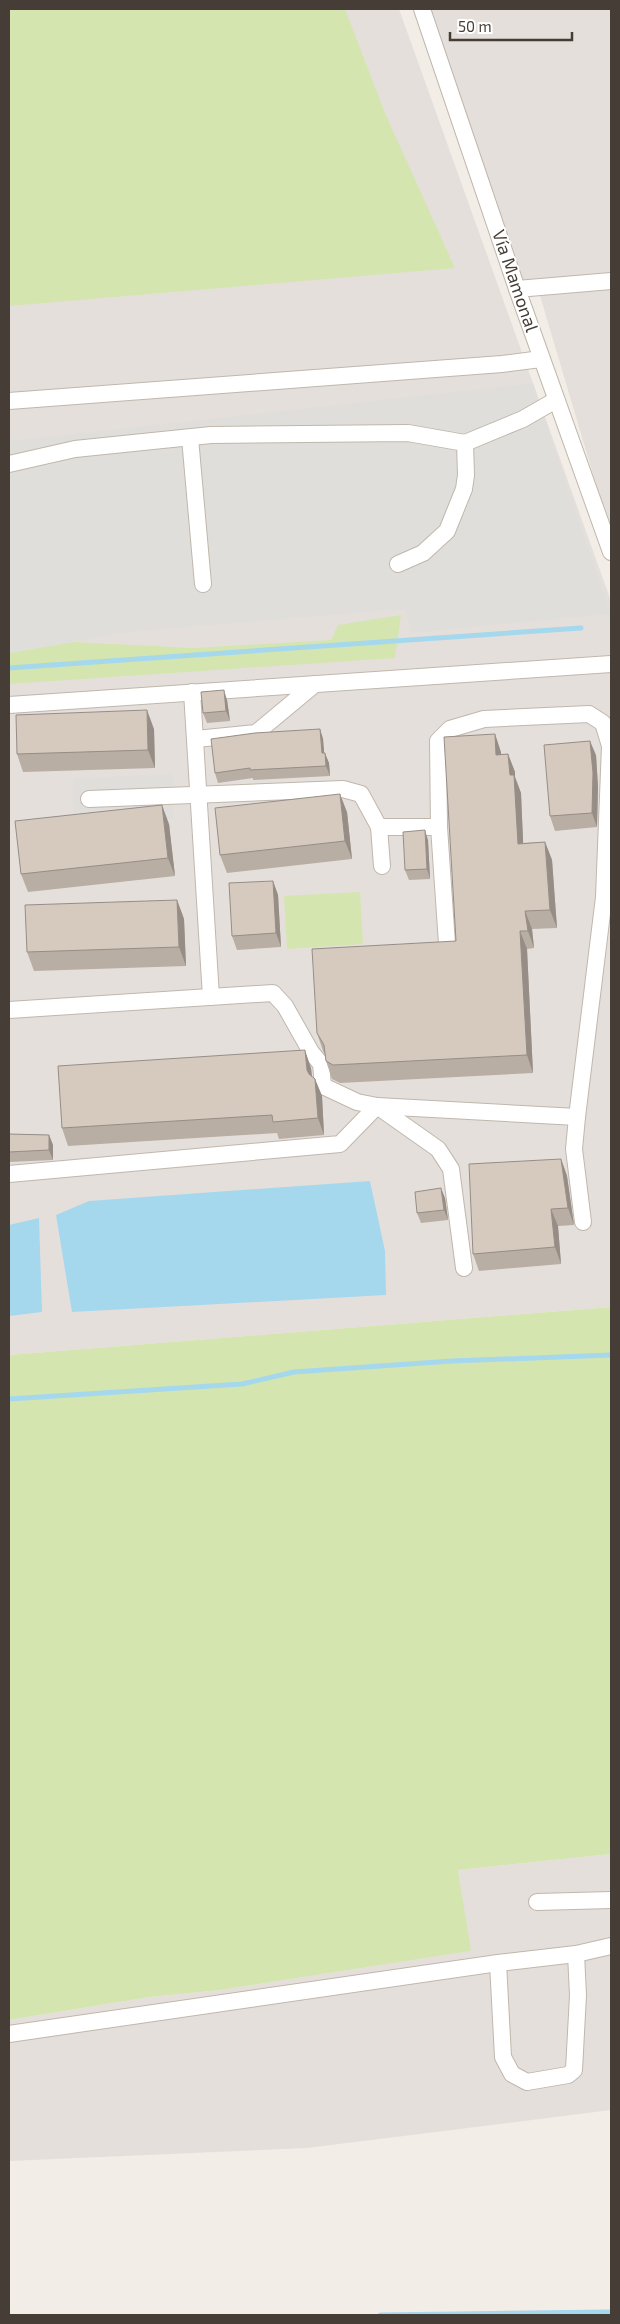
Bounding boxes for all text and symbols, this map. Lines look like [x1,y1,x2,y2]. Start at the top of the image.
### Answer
scale bar [450,10,572,42]
text: 50 m [458,17,492,35]
street label: Vía Mamonal [488,227,544,335]

